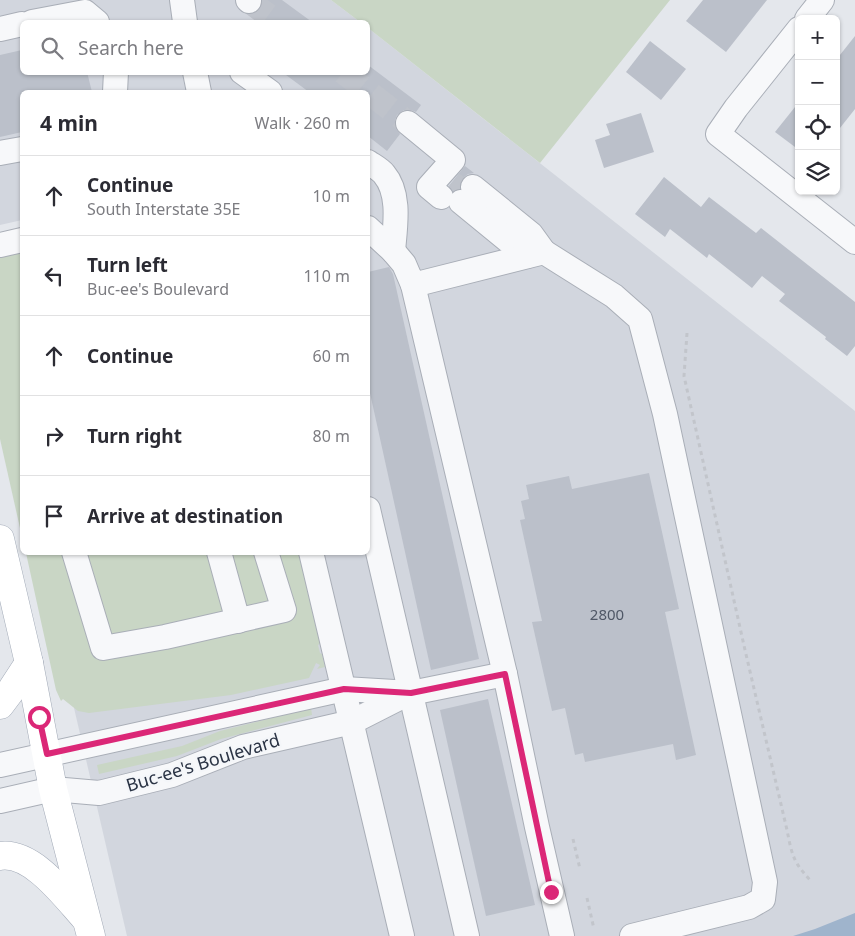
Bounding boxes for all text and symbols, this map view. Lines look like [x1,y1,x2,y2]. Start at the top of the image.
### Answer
map controls [795,15,840,195]
button: + [795,15,840,60]
search box [20,20,370,75]
icon: search [38,34,66,62]
text: Search here [78,35,184,61]
button: − [795,60,840,105]
button: locate [795,105,840,150]
text: 4 min [40,109,98,137]
text: Walk · 260 m [255,112,350,134]
button: layers [795,150,840,195]
text: Continue [87,172,173,198]
icon: ahead [40,182,68,210]
text: 10 m [313,185,350,207]
text: South Interstate 35E [87,198,240,220]
text: Turn left [87,252,168,278]
icon: left [40,262,68,290]
text: 110 m [303,265,350,287]
text: Buc-ee's Boulevard [87,278,229,300]
icon: ahead [40,342,68,370]
text: Continue [87,343,173,369]
text: 60 m [313,345,350,367]
icon: right [40,422,68,450]
text: Turn right [87,423,182,449]
text: 80 m [313,425,350,447]
icon: arrive [40,502,68,530]
text: Arrive at destination [87,503,283,529]
house number: 2800 [590,604,624,624]
route start [28,706,51,729]
street label: Buc-ee's Boulevard [123,727,283,797]
route end [540,881,563,904]

